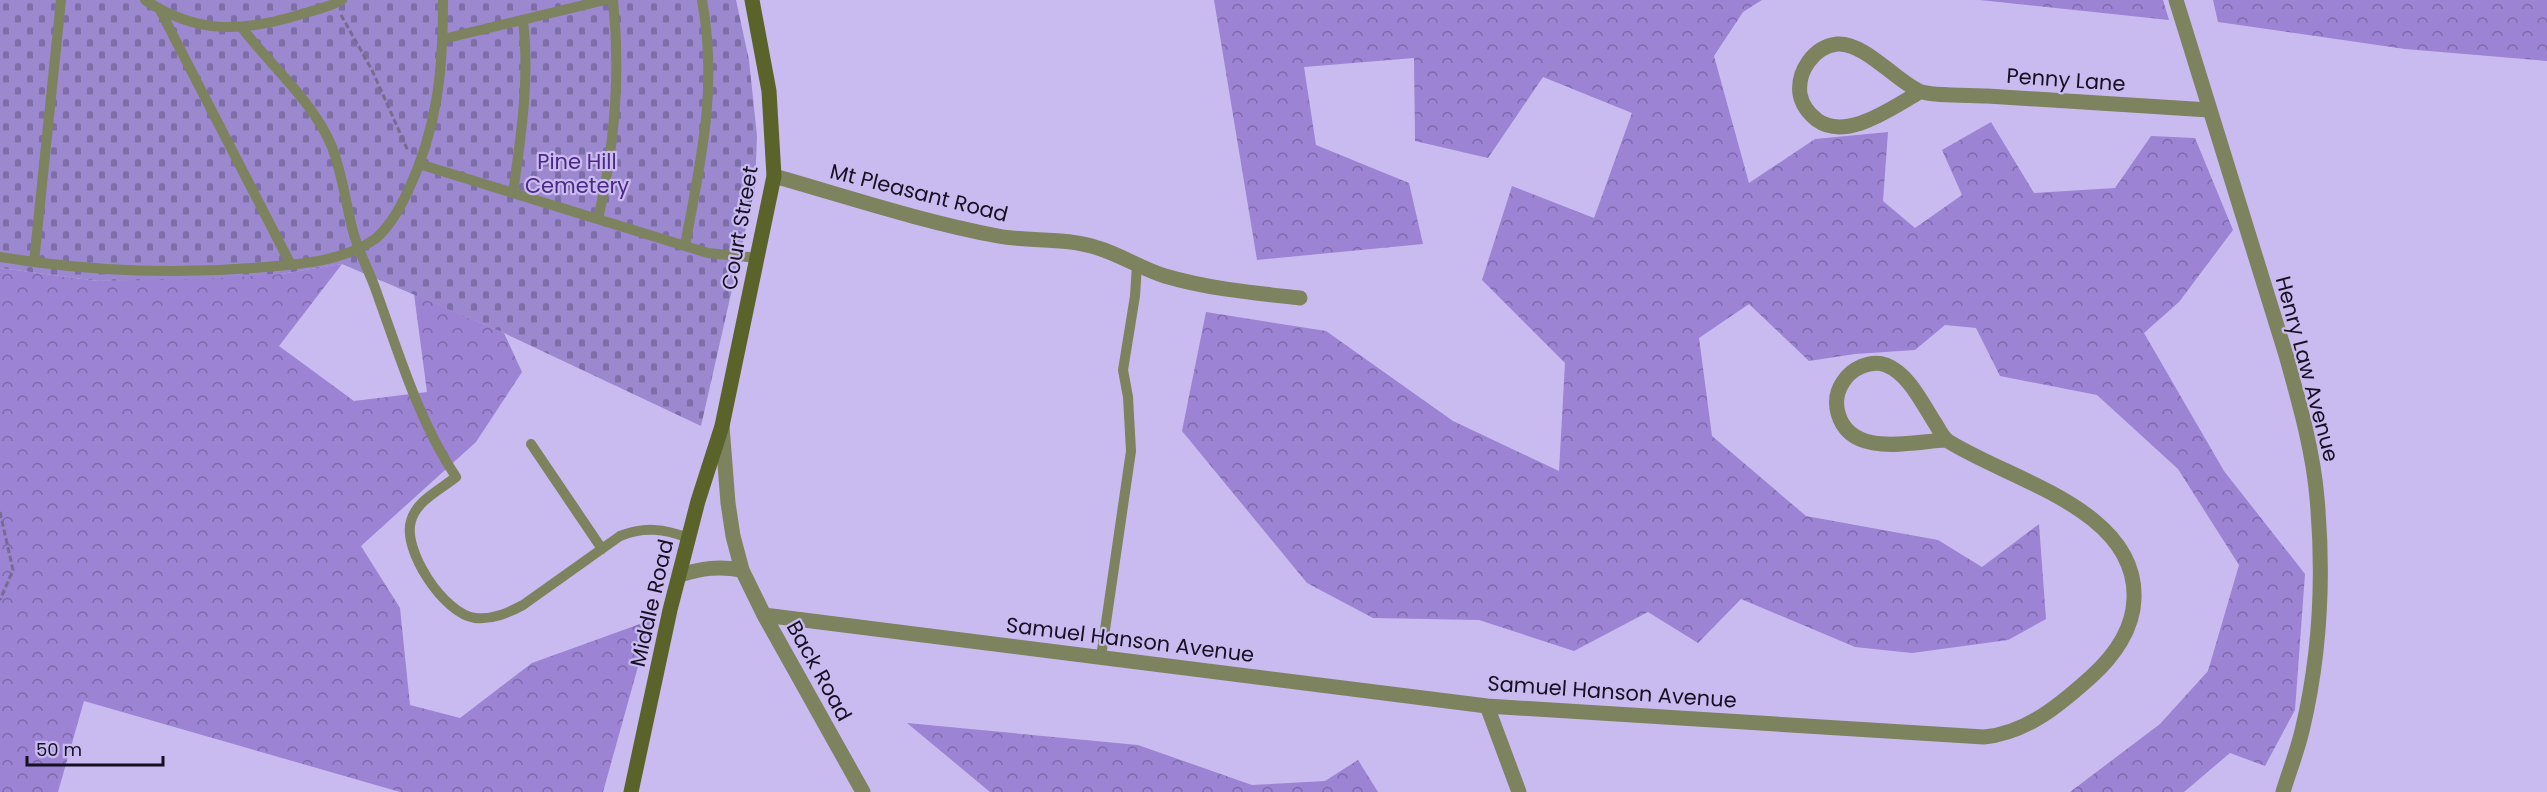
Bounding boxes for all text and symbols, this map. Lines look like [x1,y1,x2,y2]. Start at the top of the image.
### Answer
street label: Penny Lane [2006,61,2127,98]
park label: Pine Hill Cemetery [525,147,629,200]
street label: Mt Pleasant Road [827,156,1011,229]
street label: Court Street [714,164,765,292]
street label: Henry Law Avenue [2269,273,2346,465]
street label: Middle Road [623,536,680,670]
street label: Samuel Hanson Avenue [1004,610,1256,669]
street label: Back Road [780,615,859,726]
street label: Samuel Hanson Avenue [1486,668,1738,715]
scale bar [27,729,164,767]
text: 50 m [36,737,82,762]

